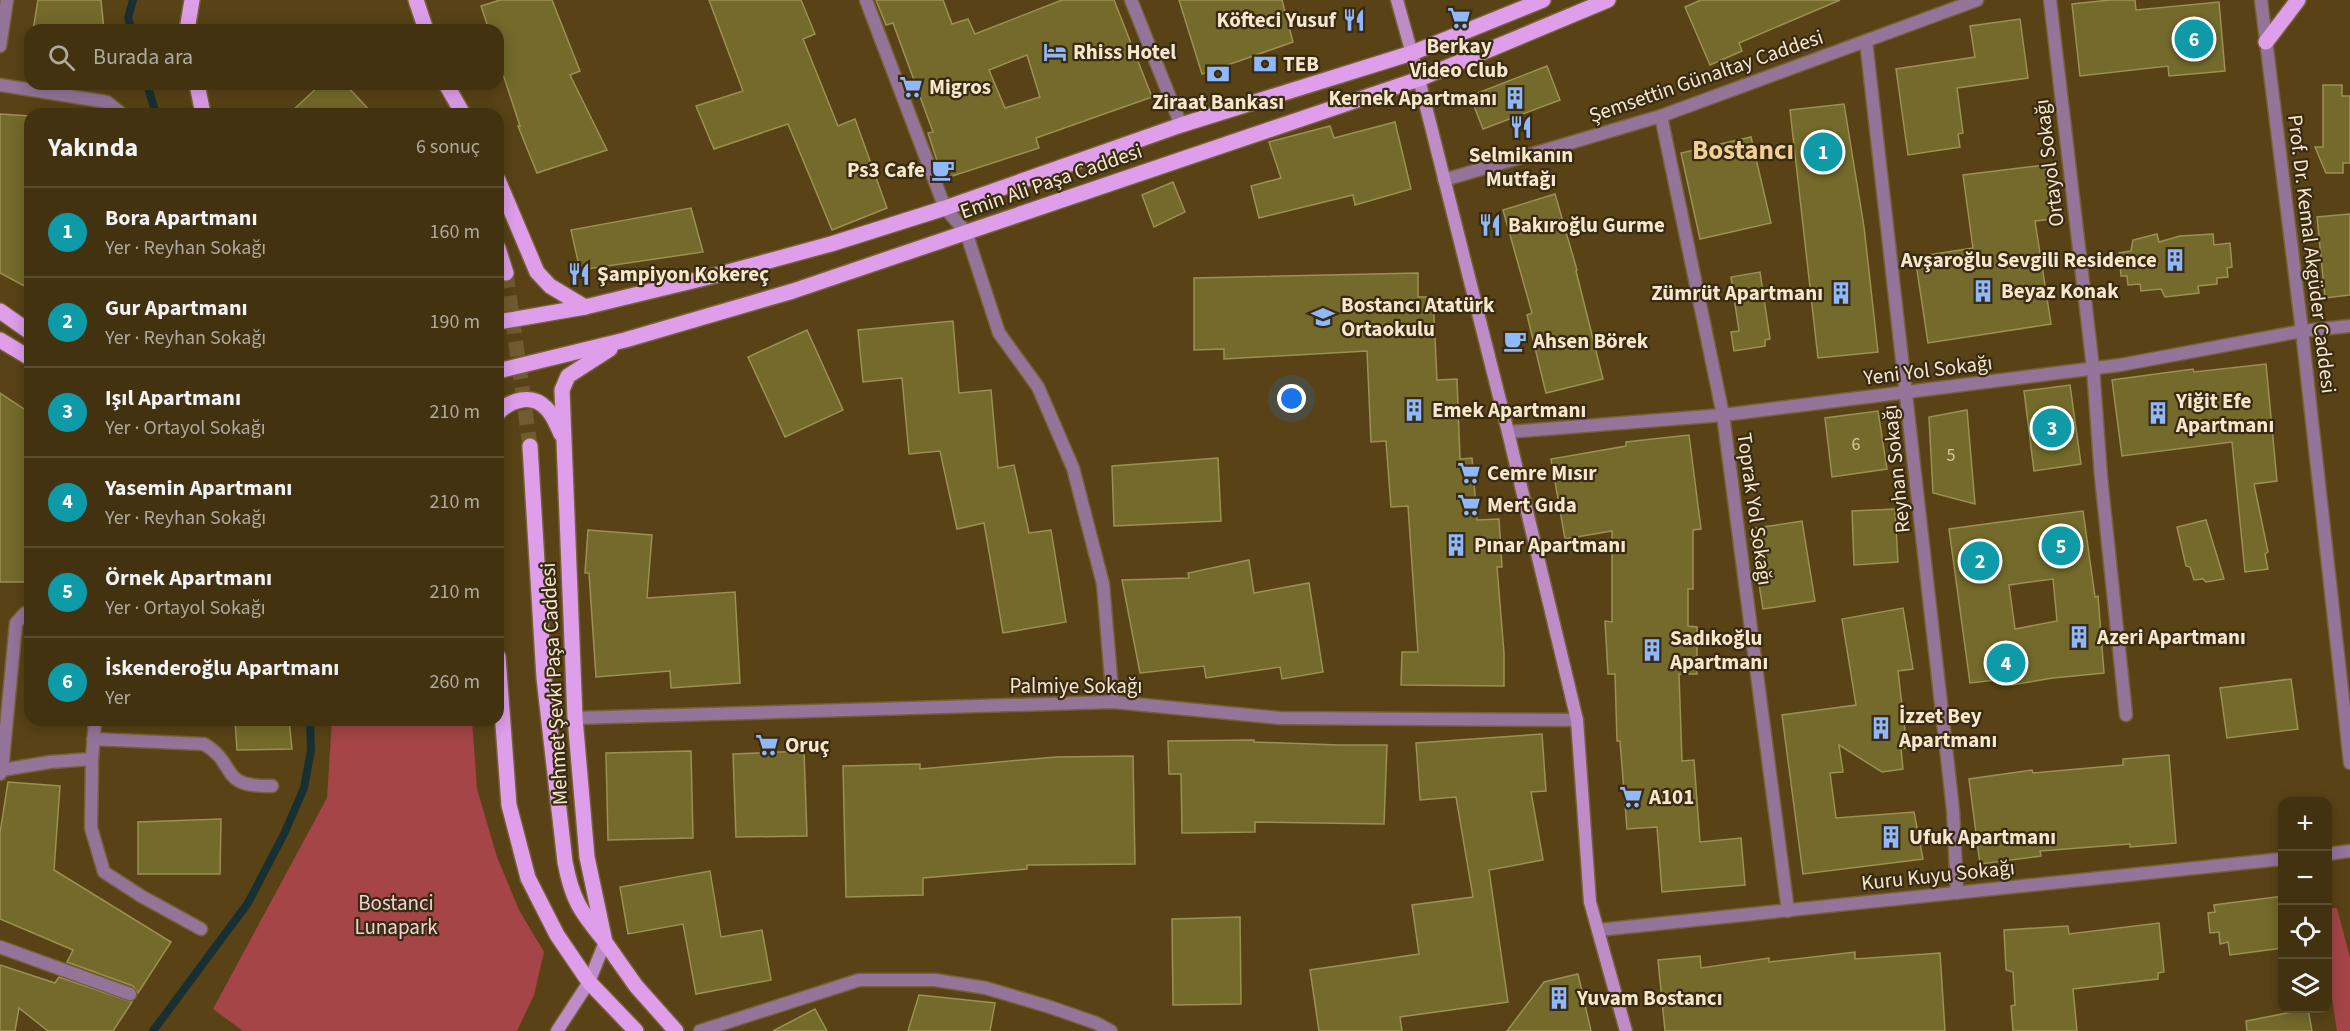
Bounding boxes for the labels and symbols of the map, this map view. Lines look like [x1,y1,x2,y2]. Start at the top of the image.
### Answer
place label: Köfteci Yusuf [1217,5,1337,35]
supermarket icon: Berkay Video Club [1446,5,1472,31]
restaurant icon: Köfteci Yusuf [1341,7,1367,33]
pin: 6 [2174,16,2214,62]
street label: Şemsettin Günaltay Caddesi [1585,22,1827,130]
place label: Berkay Video Club [1409,31,1508,85]
place label: Rhiss Hotel [1073,37,1176,67]
hotel icon: Rhiss Hotel [1042,39,1068,65]
place label: TEB [1283,49,1319,79]
bank icon: TEB [1252,51,1278,77]
bank icon: Ziraat Bankası [1205,61,1231,87]
place label: Migros [929,72,991,102]
supermarket icon: Migros [898,74,924,100]
place label: Kernek Apartmanı [1328,83,1497,113]
building icon: Kernek Apartmanı [1502,85,1528,111]
place label: Ziraat Bankası [1152,87,1284,117]
street label: Ortayol Sokağı [2026,98,2072,228]
street label: Prof. Dr. Kemal Akgüder Caddesi [2280,113,2344,395]
restaurant icon: Selmikanın Mutfağı [1508,114,1534,140]
pin: 1 [1804,130,1842,174]
district label: Bostancı [1692,131,1794,170]
street label: Emin Ali Paşa Caddesi [956,136,1146,226]
place label: Selmikanın Mutfağı [1469,140,1573,194]
place label: Ps3 Cafe [847,155,925,185]
cafe icon: Ps3 Cafe [930,157,956,183]
place label: Bakıroğlu Gurme [1508,210,1665,240]
restaurant icon: Bakıroğlu Gurme [1477,212,1503,238]
place label: Avşaroğlu Sevgili Residence [1900,245,2157,275]
building icon: Avşaroğlu Sevgili Residence [2162,247,2188,273]
place label: Şampiyon Kokereç [597,259,769,289]
restaurant icon: Şampiyon Kokereç [566,261,592,287]
place label: Beyaz Konak [2001,276,2119,306]
place label: Zümrüt Apartmanı [1651,278,1823,308]
building icon: Beyaz Konak [1970,278,1996,304]
building icon: Zümrüt Apartmanı [1828,280,1854,306]
place label: Bostancı Atatürk Ortaokulu [1341,290,1495,344]
school or university icon: Bostancı Atatürk Ortaokulu [1310,304,1336,330]
place label: Ahsen Börek [1532,326,1649,356]
cafe icon: Ahsen Börek [1502,328,1528,354]
street label: Yeni Yol Sokağı [1861,347,1994,393]
your location [1277,384,1306,413]
place label: Yiğit Efe Apartmanı [2175,386,2274,440]
place label: Emek Apartmanı [1432,395,1586,425]
building icon: Emek Apartmanı [1401,397,1427,423]
building icon: Yiğit Efe Apartmanı [2145,400,2171,426]
street label: Reyhan Sokağı [1874,403,1918,535]
pin: 3 [2032,406,2072,450]
street label: Toprak Yol Sokağı [1729,431,1781,587]
house number: 6 [1852,432,1861,457]
house number: 5 [1947,443,1956,468]
place label: Cemre Mısır [1487,458,1597,488]
supermarket icon: Cemre Mısır [1456,460,1482,486]
place label: Mert Gıda [1487,490,1577,520]
supermarket icon: Mert Gıda [1456,492,1482,518]
pin: 5 [2042,524,2080,568]
place label: Pınar Apartmanı [1474,530,1626,560]
building icon: Pınar Apartmanı [1443,532,1469,558]
pin: 2 [1960,538,2000,584]
street label: Mehmet Şevki Paşa Caddesi [533,562,575,806]
place label: Azeri Apartmanı [2096,622,2246,652]
place label: Sadıkoğlu Apartmanı [1669,623,1768,677]
building icon: Azeri Apartmanı [2066,624,2092,650]
building icon: Sadıkoğlu Apartmanı [1639,637,1665,663]
pin: 4 [1986,640,2026,686]
street label: Palmiye Sokağı [1010,671,1143,701]
place label: İzzet Bey Apartmanı [1898,701,1997,755]
building icon: İzzet Bey Apartmanı [1868,715,1894,741]
place label: Oruç [785,730,830,760]
supermarket icon: Oruç [754,732,780,758]
place label: A101 [1648,782,1694,812]
supermarket icon: A101 [1618,784,1644,810]
place label: Ufuk Apartmanı [1909,822,2056,852]
building icon: Ufuk Apartmanı [1878,824,1904,850]
street label: Kuru Kuyu Sokağı [1860,852,2016,898]
park label: Bostanci Lunapark [354,888,438,942]
place label: Yuvam Bostancı [1576,983,1722,1013]
building icon: Yuvam Bostancı [1546,985,1572,1011]

